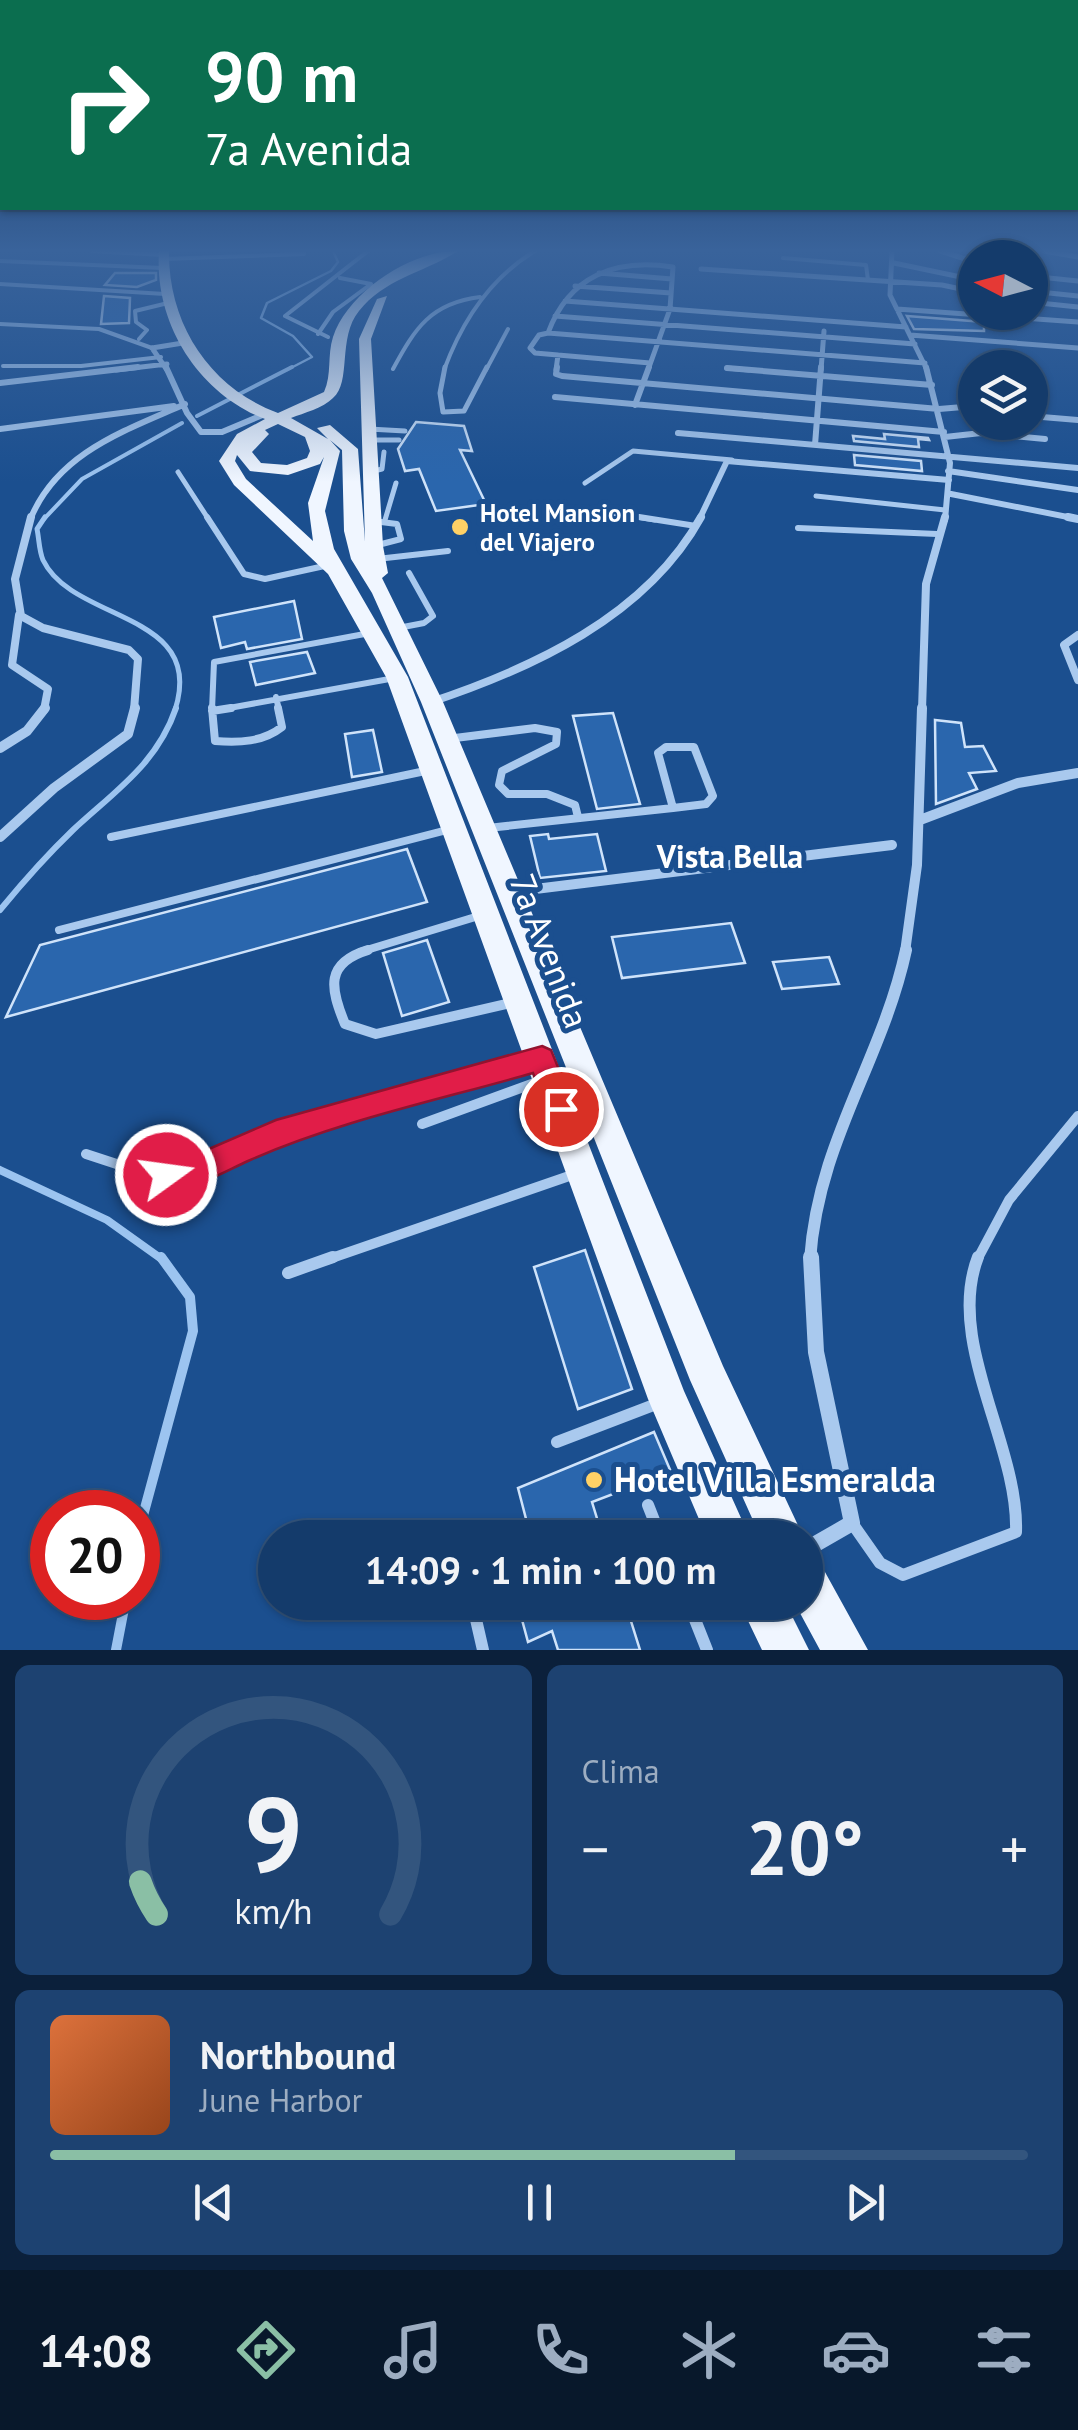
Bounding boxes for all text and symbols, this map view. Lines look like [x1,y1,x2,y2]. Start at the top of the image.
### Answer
text: 90 m [205,31,358,121]
icon: right [40,40,170,170]
text: 7a Avenida [205,119,412,177]
north arrow [958,240,1048,330]
map controls [958,240,1048,440]
button: layers [958,350,1048,440]
place label: Hotel Mansion del Viajero [480,497,635,558]
marker: Hotel Mansion del Viajero [449,516,471,538]
district label: Vista Bella [656,835,803,877]
street label: 7a Avenida [500,867,600,1034]
pin [519,1067,604,1152]
icon: arrive [534,1082,589,1137]
position arrow [114,1123,218,1227]
place label: Hotel Villa Esmeralda [614,1456,936,1502]
marker: Hotel Villa Esmeralda [583,1469,605,1491]
speed limit sign: 20 [30,1490,160,1620]
text: 14:09 · 1 min · 100 m [365,1545,716,1594]
text: Clima [582,1750,660,1792]
text: 9 [244,1766,303,1901]
text: 20° [746,1799,864,1896]
text: − [582,1813,609,1884]
text: + [1000,1813,1028,1884]
text: km/h [234,1888,312,1934]
text: Northbound [200,2030,396,2079]
text: June Harbor [200,2079,362,2121]
icon: previous [186,2175,241,2230]
icon: pause [512,2175,567,2230]
icon: next [838,2175,893,2230]
icon: directions [231,2315,301,2385]
icon: music [378,2315,448,2385]
icon: phone [526,2315,596,2385]
icon: climate [674,2315,744,2385]
icon: car [821,2315,891,2385]
icon: filters [969,2315,1039,2385]
text: 14:08 [39,2321,153,2379]

